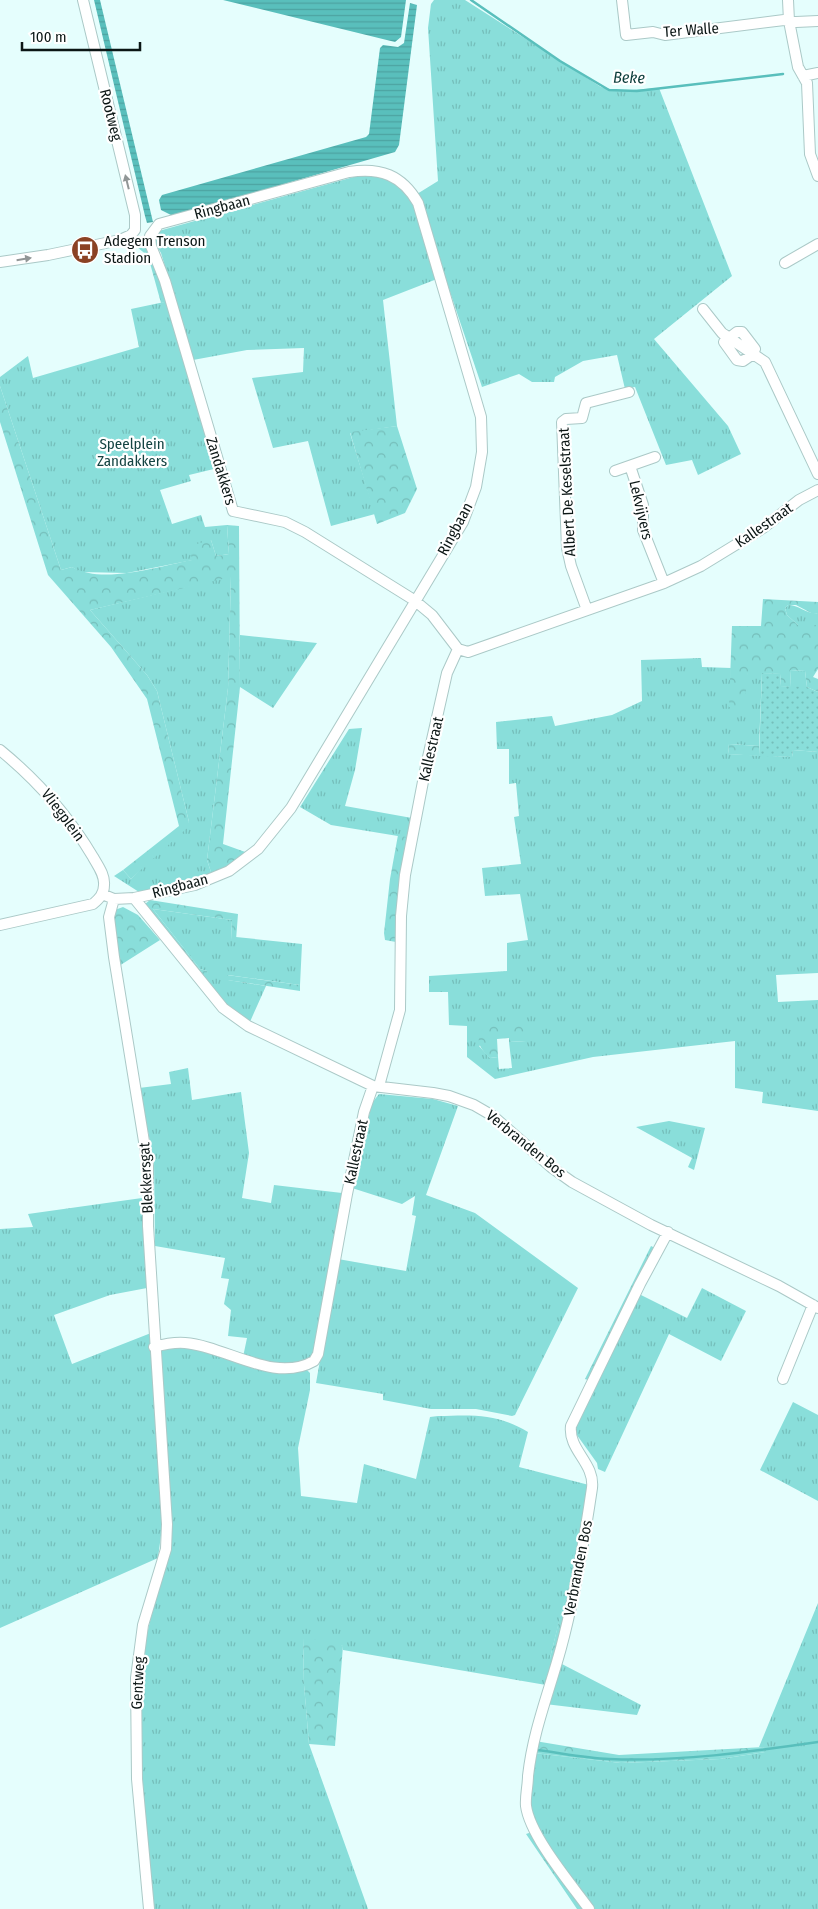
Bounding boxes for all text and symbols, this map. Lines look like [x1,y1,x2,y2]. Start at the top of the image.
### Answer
street label: Ter Walle [663,19,719,41]
scale bar [22,20,140,52]
text: 100 m [30,28,67,46]
water label: Beke [613,68,645,87]
street label: Rootweg [96,87,126,143]
one-way arrow [123,175,131,190]
street label: Ringbaan [192,191,252,223]
place label: Adegem Trenson Stadion [104,232,205,267]
bus stop icon: Adegem Trenson Stadion [70,235,100,265]
one-way arrow [16,255,32,263]
street label: Albert De Keselstraat [555,427,579,557]
park label: Speelplein Zandakkers [97,435,167,470]
street label: Zandakkers [202,435,240,507]
street label: Lekvijvers [625,479,657,541]
street label: Ringbaan [434,499,476,559]
street label: Kallestraat [732,499,796,551]
street label: Kallestraat [415,715,447,783]
street label: Vliegplein [38,785,88,845]
street label: Ringbaan [150,870,210,902]
street label: Verbranden Bos [483,1106,569,1182]
street label: Kallestraat [340,1118,372,1186]
street label: Blekkersgat [135,1142,157,1214]
street label: Verbranden Bos [560,1519,596,1617]
street label: Gentweg [128,1656,148,1710]

